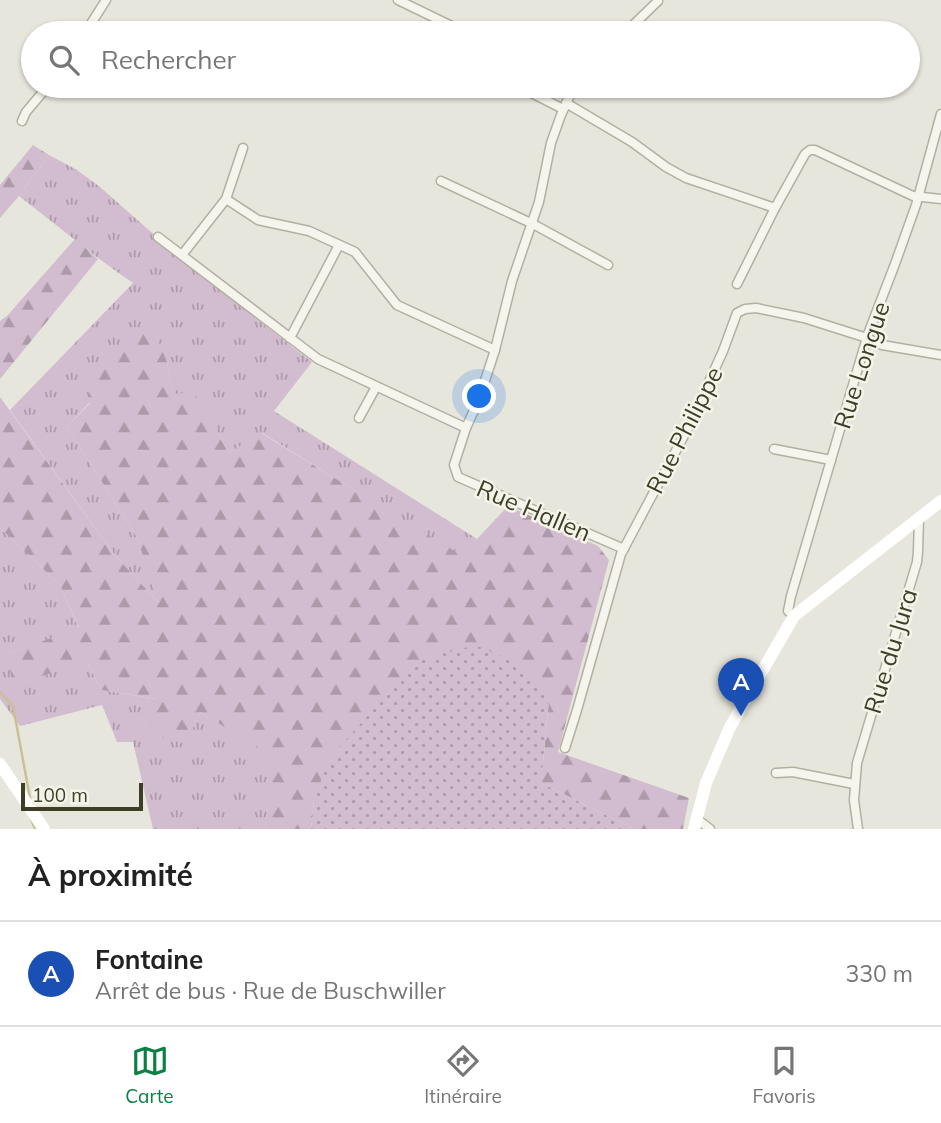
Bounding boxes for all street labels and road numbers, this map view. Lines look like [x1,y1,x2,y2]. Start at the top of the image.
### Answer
street label: Rue Longue [826,298,896,432]
street label: Rue Philippe [639,362,729,498]
street label: Rue Hallen [472,473,596,547]
street label: Rue du Jura [857,585,923,717]

